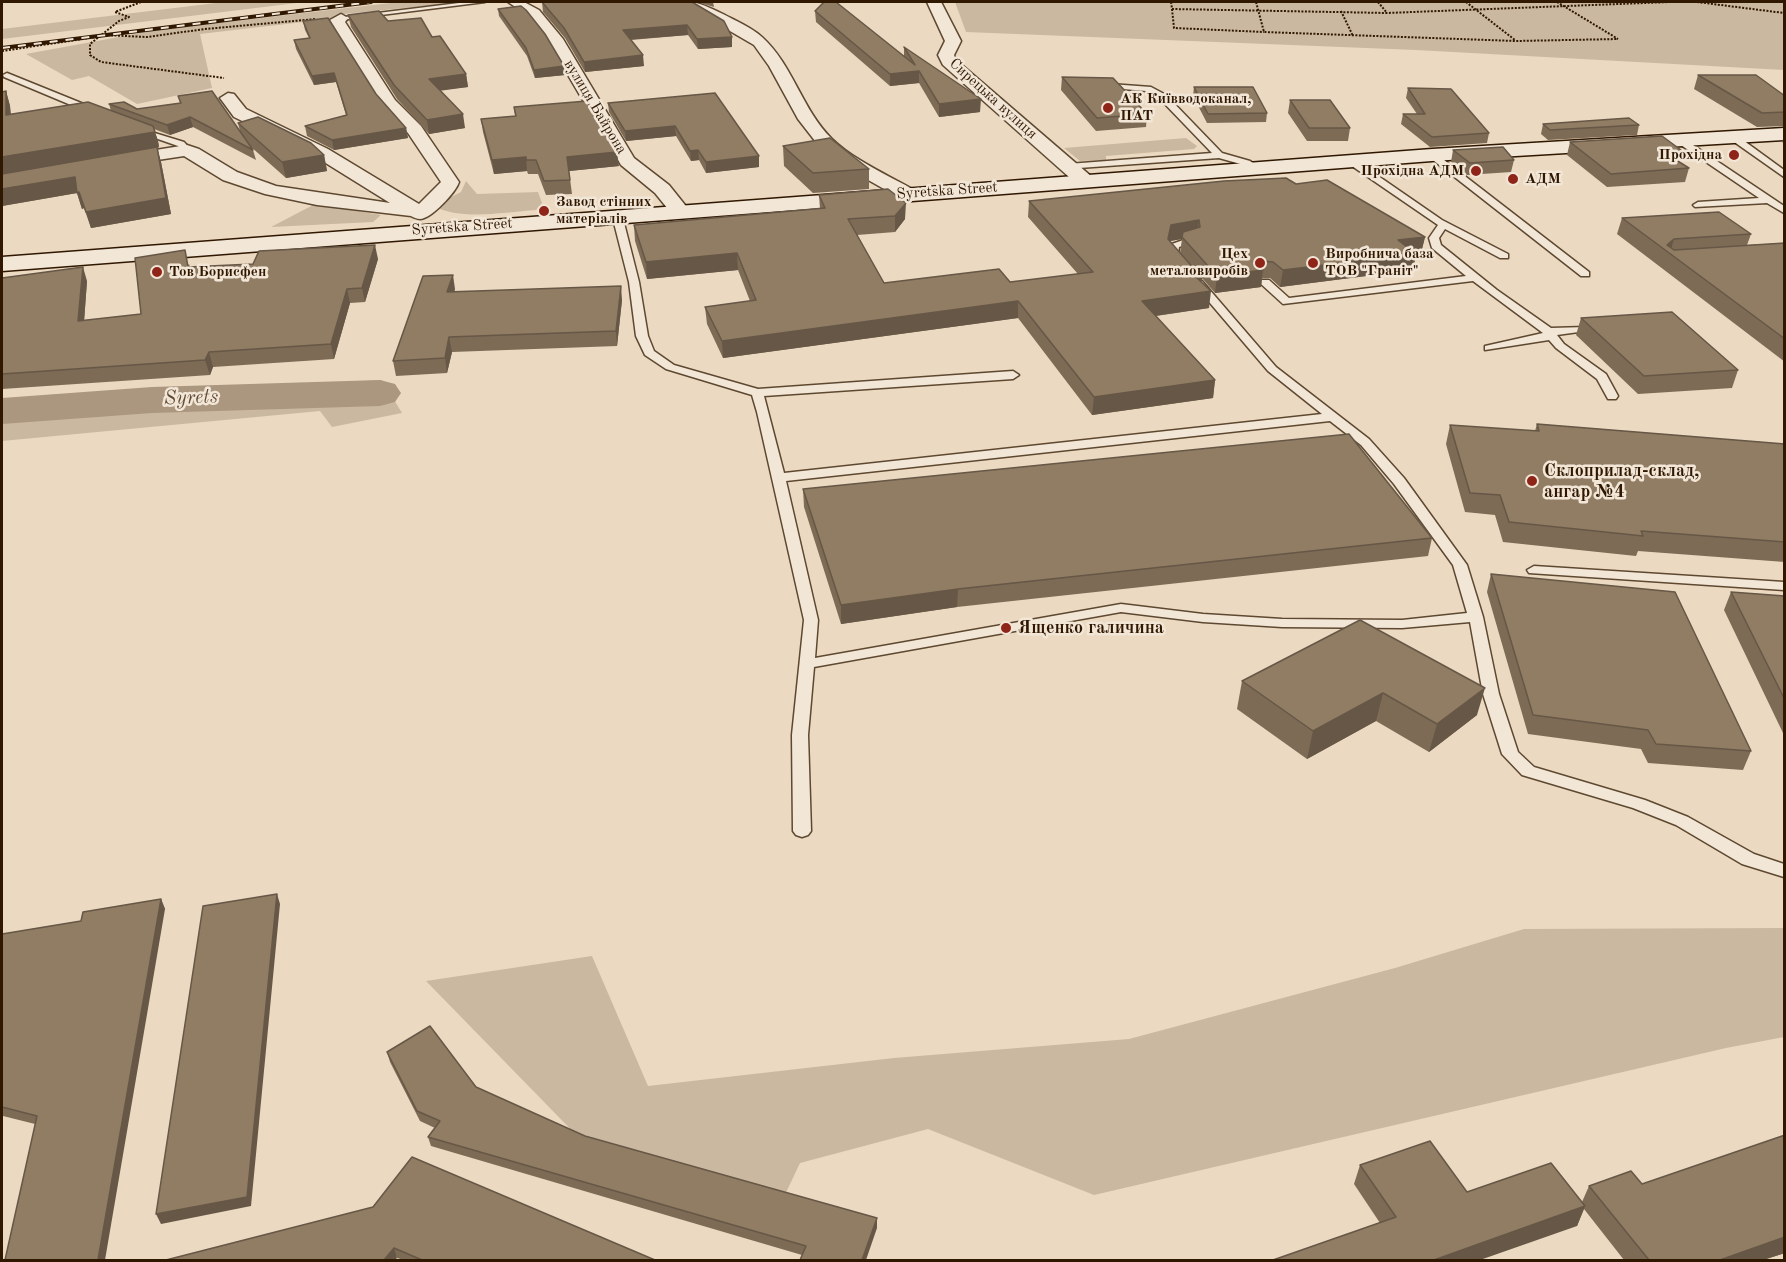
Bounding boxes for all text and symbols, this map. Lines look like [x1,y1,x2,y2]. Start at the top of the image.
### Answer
street label: Сирецька вулиця [945,55,1041,143]
street label: вулиця Байрона [560,56,630,158]
place label: АК Київводоканал, ПАТ [1120,90,1252,125]
marker: АК Київводоканал, ПАТ [1101,101,1115,115]
place label: Прохідна [1658,146,1722,164]
marker: Прохідна [1727,148,1741,162]
place label: Прохідна АДМ [1361,162,1464,180]
marker: Прохідна АДМ [1469,164,1483,178]
place label: АДМ [1525,170,1561,188]
marker: АДМ [1506,172,1520,186]
street label: Syretska Street [896,178,998,204]
place label: Завод стінних матеріалів [556,193,652,228]
marker: Завод стінних матеріалів [537,204,551,218]
street label: Syretska Street [411,214,513,240]
place label: Цех металовиробів [1150,245,1248,280]
place label: Виробнича база ТОВ "Граніт" [1325,245,1434,280]
marker: Цех металовиробів [1253,256,1267,270]
marker: Виробнича база ТОВ "Граніт" [1306,256,1320,270]
place label: Тов Борисфен [169,263,266,281]
marker: Тов Борисфен [150,265,164,279]
water label: Syrets [163,385,219,411]
place label: Склоприлад-склад, ангар №4 [1544,460,1699,502]
marker: Склоприлад-склад, ангар №4 [1525,474,1539,488]
place label: Ященко галичина [1018,617,1164,639]
marker: Ященко галичина [999,621,1013,635]

